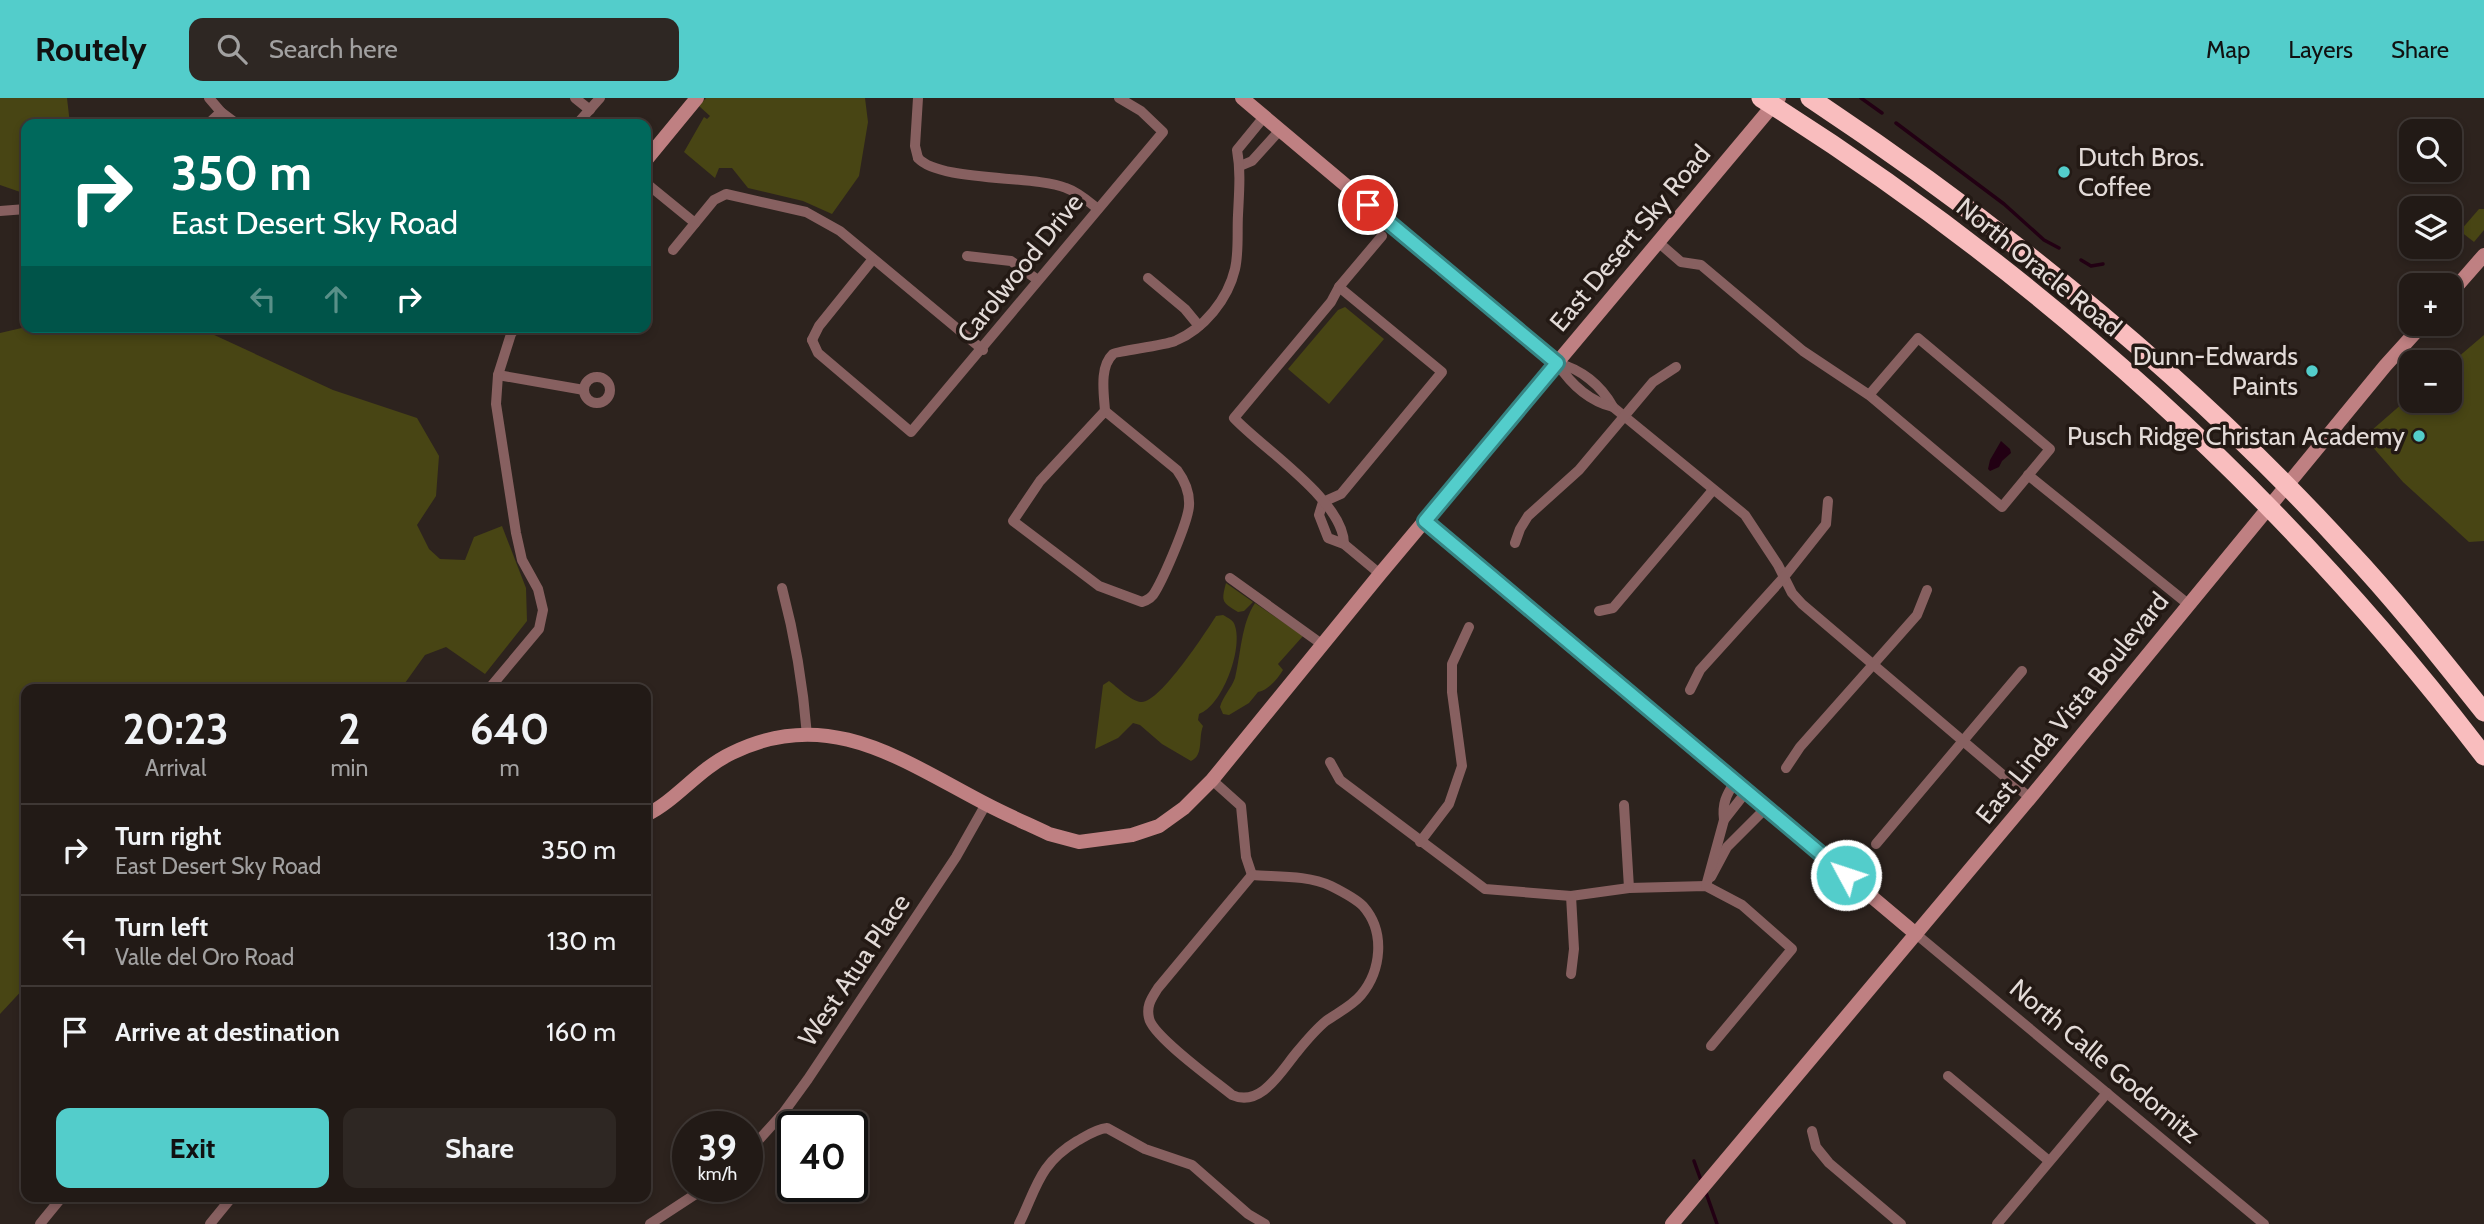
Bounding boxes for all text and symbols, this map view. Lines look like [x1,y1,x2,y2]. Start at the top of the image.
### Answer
search box [189,18,679,81]
text: Routely [35,29,147,69]
icon: search [213,30,251,68]
text: Search here [269,33,398,65]
text: Map [2206,35,2250,64]
text: Layers [2288,35,2353,64]
text: Share [2391,35,2449,64]
map controls [2399,119,2462,413]
button: search [2399,119,2462,182]
street label: East Desert Sky Road [1543,138,1717,338]
place label: Dutch Bros. Coffee [2078,141,2205,203]
text: 350 m [171,143,312,202]
icon: right [56,147,147,238]
marker: Dutch Bros. Coffee [2056,164,2072,180]
pin [1338,175,1398,235]
icon: arrive [1349,186,1387,224]
street label: Carolwood Drive [950,187,1090,349]
street label: North Oracle Road [1950,191,2128,343]
button: layers [2399,196,2462,259]
text: East Desert Sky Road [171,203,458,242]
button: + [2399,273,2462,336]
icon: left [244,280,282,318]
icon: ahead [317,280,355,318]
icon: right [390,280,428,318]
place label: Dunn-Edwards Paints [2133,340,2298,402]
button: − [2399,350,2462,413]
marker: Dunn-Edwards Paints [2304,363,2320,379]
place label: Pusch Ridge Christan Academy [2067,420,2405,452]
marker: Pusch Ridge Christan Academy [2411,428,2427,444]
street label: East Linda Vista Boulevard [1969,586,2175,830]
text: 20:23 [123,703,229,755]
text: 2 [338,703,360,755]
text: 640 [470,703,549,755]
text: Arrival [145,754,206,782]
text: min [330,754,368,782]
text: m [500,754,520,782]
text: Turn right [115,820,221,852]
icon: right [56,831,94,869]
text: 350 m [541,834,616,866]
position arrow [1809,838,1883,912]
text: East Desert Sky Road [115,852,321,880]
street label: West Atua Place [791,888,917,1052]
text: Turn left [115,911,208,943]
icon: left [56,922,94,960]
text: 130 m [547,925,616,957]
text: Valle del Oro Road [115,943,294,971]
street label: North Calle Godornitz [2003,972,2207,1150]
icon: arrive [56,1013,94,1051]
text: Arrive at destination [115,1016,340,1048]
text: 160 m [546,1016,616,1048]
button: Exit [56,1108,329,1188]
button: Share [343,1108,616,1188]
speed limit sign: 40 [777,1111,868,1202]
text: 39 [698,1126,737,1169]
text: km/h [698,1163,737,1185]

